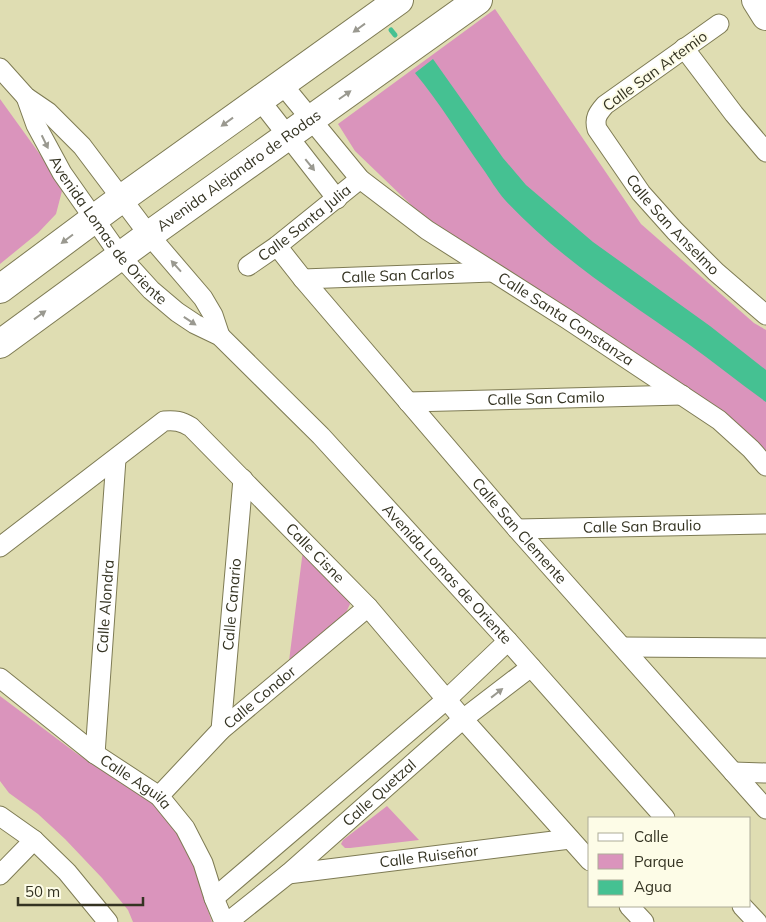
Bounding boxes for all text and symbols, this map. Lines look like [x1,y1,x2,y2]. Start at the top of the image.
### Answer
one-way arrow [353,23,366,34]
street label: Calle San Artemio [599,26,711,115]
one-way arrow [338,90,352,100]
street label: Avenida Alejandro de Rodas [153,105,324,236]
one-way arrow [221,117,234,128]
one-way arrow [41,135,49,149]
street label: Avenida Lomas de Oriente [46,152,171,309]
one-way arrow [305,158,316,171]
street label: Calle San Anselmo [622,171,724,279]
street label: Calle Santa Julia [254,180,355,265]
one-way arrow [61,233,74,244]
one-way arrow [171,260,182,273]
street label: Calle San Carlos [341,263,455,287]
street label: Calle Santa Constanza [495,268,637,370]
one-way arrow [33,311,46,321]
one-way arrow [183,316,197,326]
street label: Calle San Camilo [487,387,605,409]
street label: Calle San Clemente [468,473,571,588]
street label: Avenida Lomas de Oriente [379,500,516,648]
street label: Calle San Braulio [583,515,701,537]
street label: Calle Cisne [282,519,349,587]
street label: Calle Canario [218,557,245,651]
street label: Calle Alondra [92,559,118,654]
street label: Calle Condor [219,661,300,733]
one-way arrow [490,688,504,698]
street label: Calle Aguila [97,750,176,813]
street label: Calle Quetzal [338,755,420,830]
legend [588,817,751,907]
text: Calle [634,827,668,846]
street label: Calle Ruiseñor [378,840,480,872]
text: Parque [634,852,684,871]
scale bar [18,874,142,906]
text: Agua [634,877,672,896]
text: 50 m [25,882,60,901]

